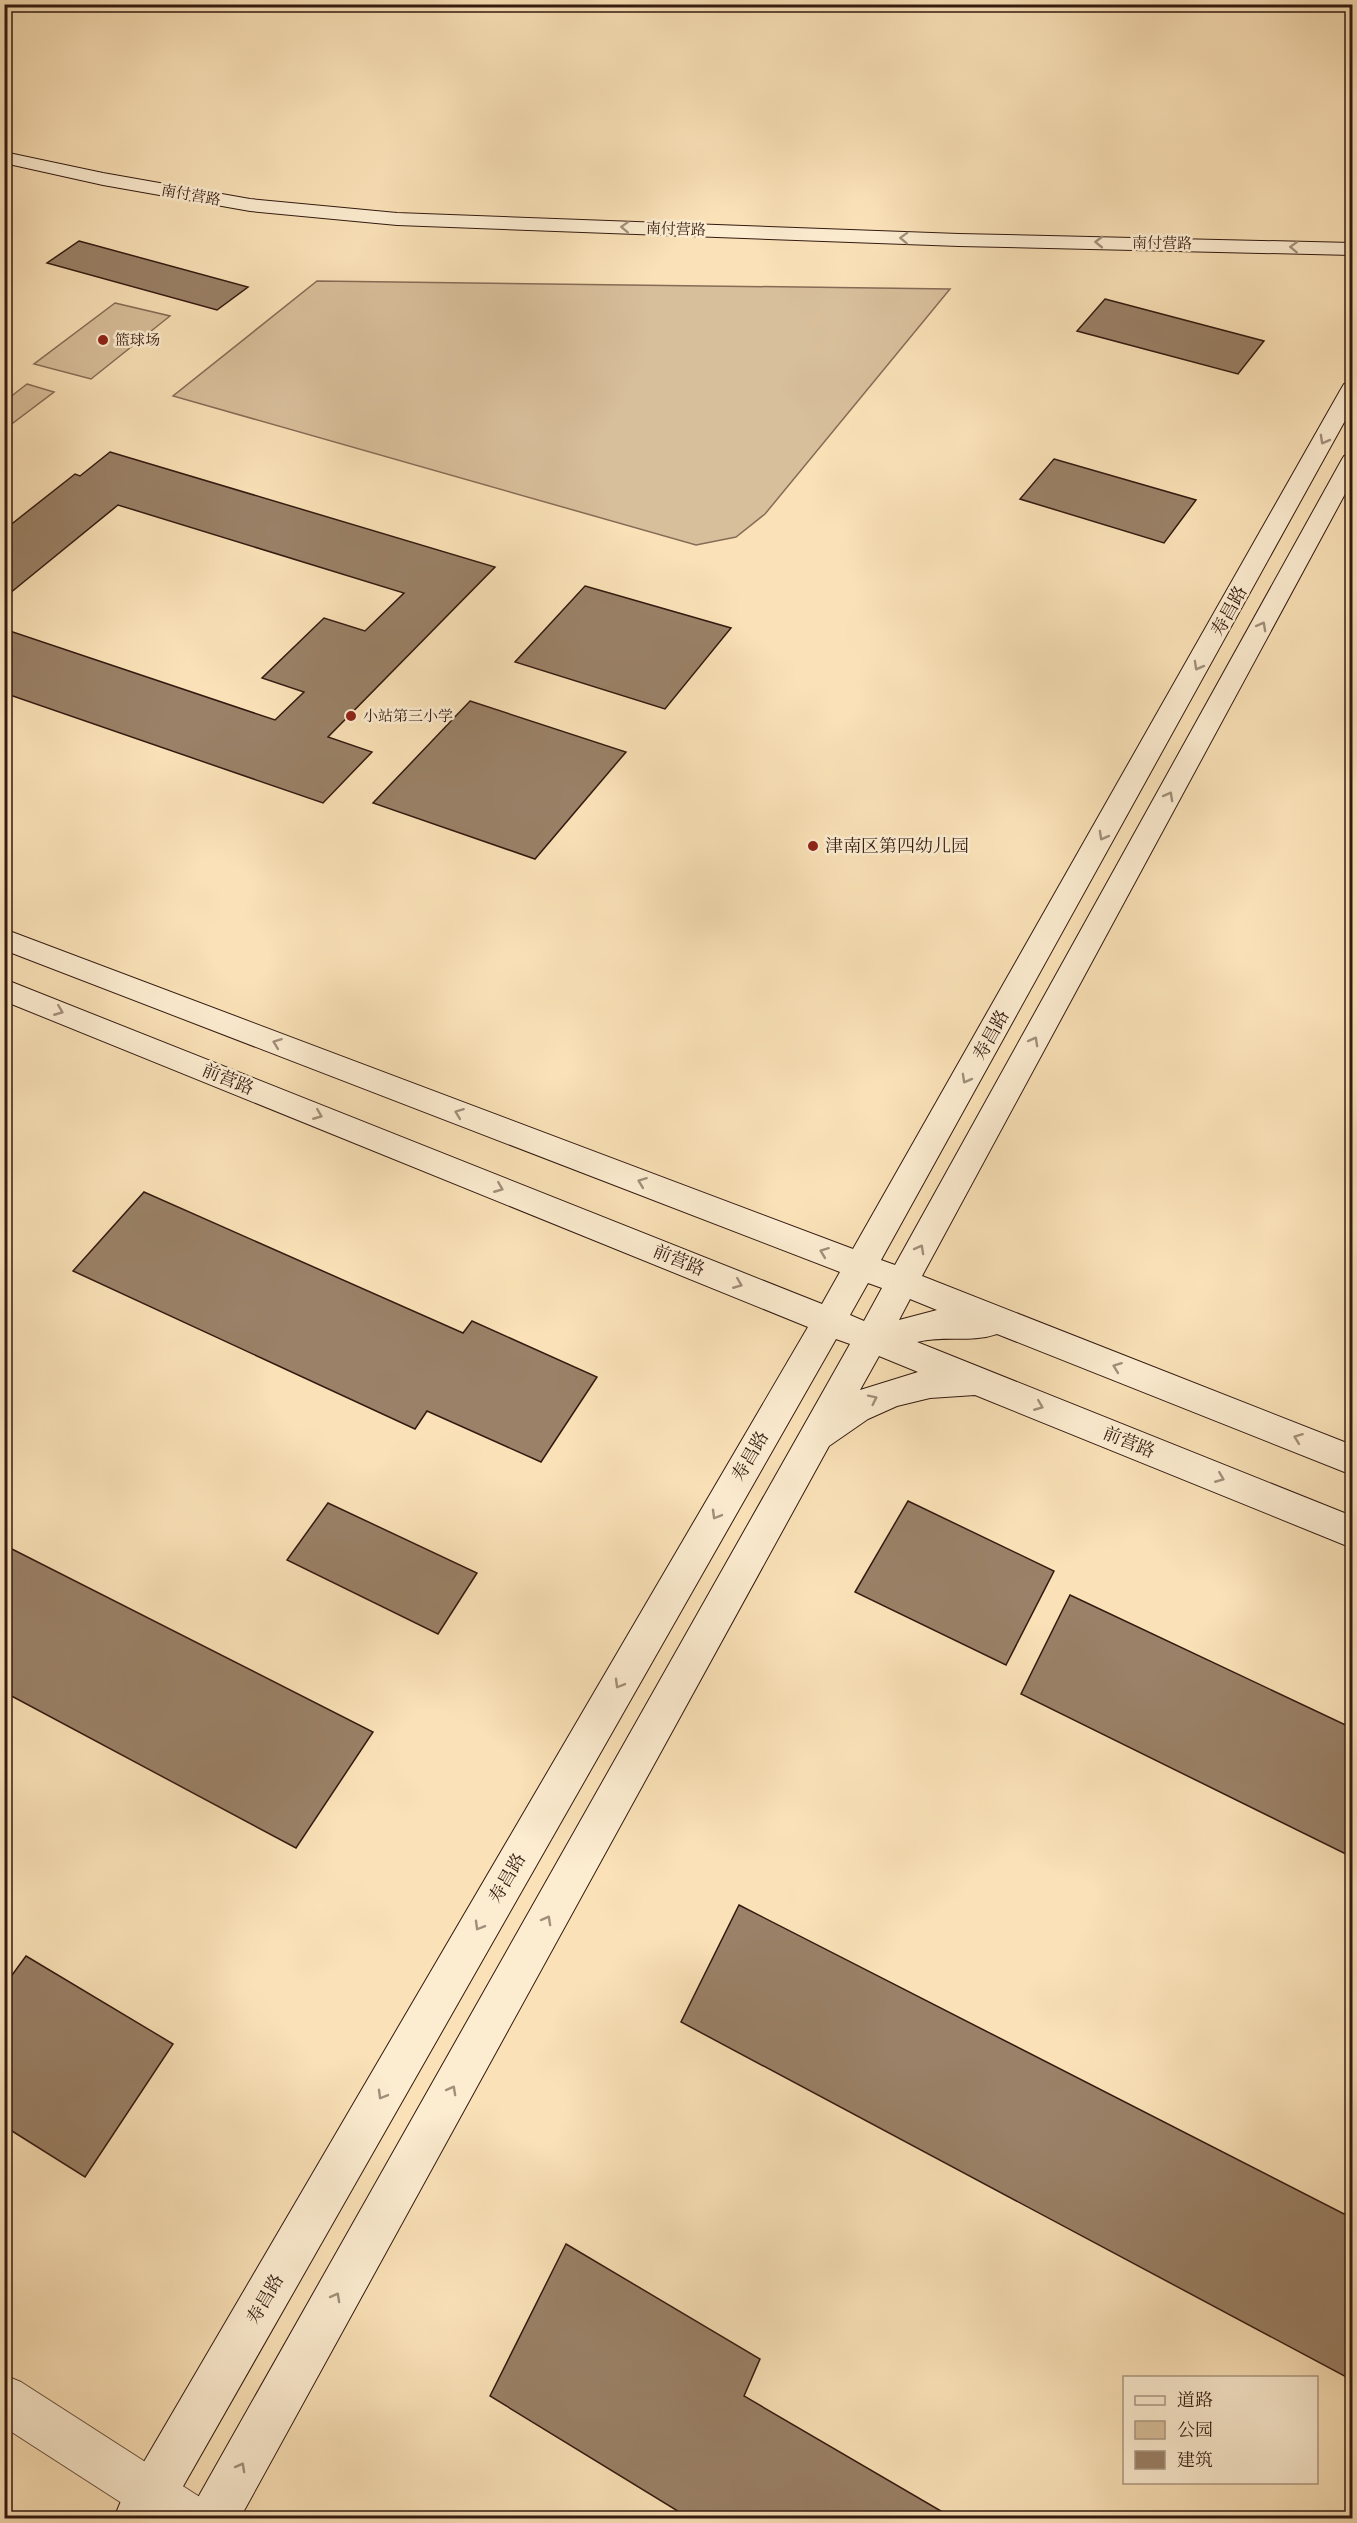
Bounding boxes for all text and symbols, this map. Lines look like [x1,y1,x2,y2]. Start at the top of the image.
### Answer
street label: 南付营路 [160,181,222,209]
street label: 南付营路 [646,219,706,239]
one-way arrow [621,221,630,234]
one-way arrow [900,231,909,244]
street label: 南付营路 [1132,233,1192,253]
one-way arrow [1095,236,1104,248]
one-way arrow [1290,240,1299,253]
place label: 篮球场 [115,331,160,349]
marker: 篮球场 [96,333,110,347]
one-way arrow [1320,434,1331,445]
street label: 寿昌路 [1206,582,1252,640]
one-way arrow [1255,621,1266,632]
one-way arrow [1194,659,1205,670]
place label: 小站第三小学 [363,707,453,725]
marker: 小站第三小学 [344,709,358,723]
one-way arrow [1162,792,1173,803]
one-way arrow [1098,829,1110,840]
place label: 津南区第四幼儿园 [825,835,969,857]
marker: 津南区第四幼儿园 [806,839,820,853]
one-way arrow [53,1004,64,1016]
street label: 寿昌路 [968,1006,1014,1064]
one-way arrow [1027,1037,1038,1047]
one-way arrow [272,1038,283,1051]
street label: 前营路 [199,1059,257,1099]
one-way arrow [962,1073,973,1083]
one-way arrow [311,1108,322,1120]
one-way arrow [455,1108,466,1120]
one-way arrow [637,1177,647,1190]
one-way arrow [492,1181,503,1193]
street label: 前营路 [650,1240,708,1280]
one-way arrow [913,1245,924,1255]
one-way arrow [819,1247,830,1259]
one-way arrow [732,1277,743,1289]
one-way arrow [1112,1362,1123,1374]
one-way arrow [867,1395,878,1407]
one-way arrow [1033,1399,1044,1411]
street label: 前营路 [1100,1422,1158,1462]
street label: 寿昌路 [727,1427,773,1485]
one-way arrow [1293,1433,1304,1445]
one-way arrow [1214,1471,1225,1483]
one-way arrow [712,1509,723,1519]
one-way arrow [614,1678,626,1688]
street label: 寿昌路 [484,1849,530,1907]
one-way arrow [540,1916,551,1926]
one-way arrow [475,1919,487,1930]
one-way arrow [445,2086,456,2096]
one-way arrow [378,2088,389,2099]
street label: 寿昌路 [242,2270,288,2328]
one-way arrow [329,2293,340,2303]
legend [1123,2376,1318,2484]
text: 道路 [1177,2389,1213,2411]
text: 公园 [1177,2419,1213,2441]
text: 建筑 [1177,2449,1213,2471]
one-way arrow [234,2463,245,2474]

